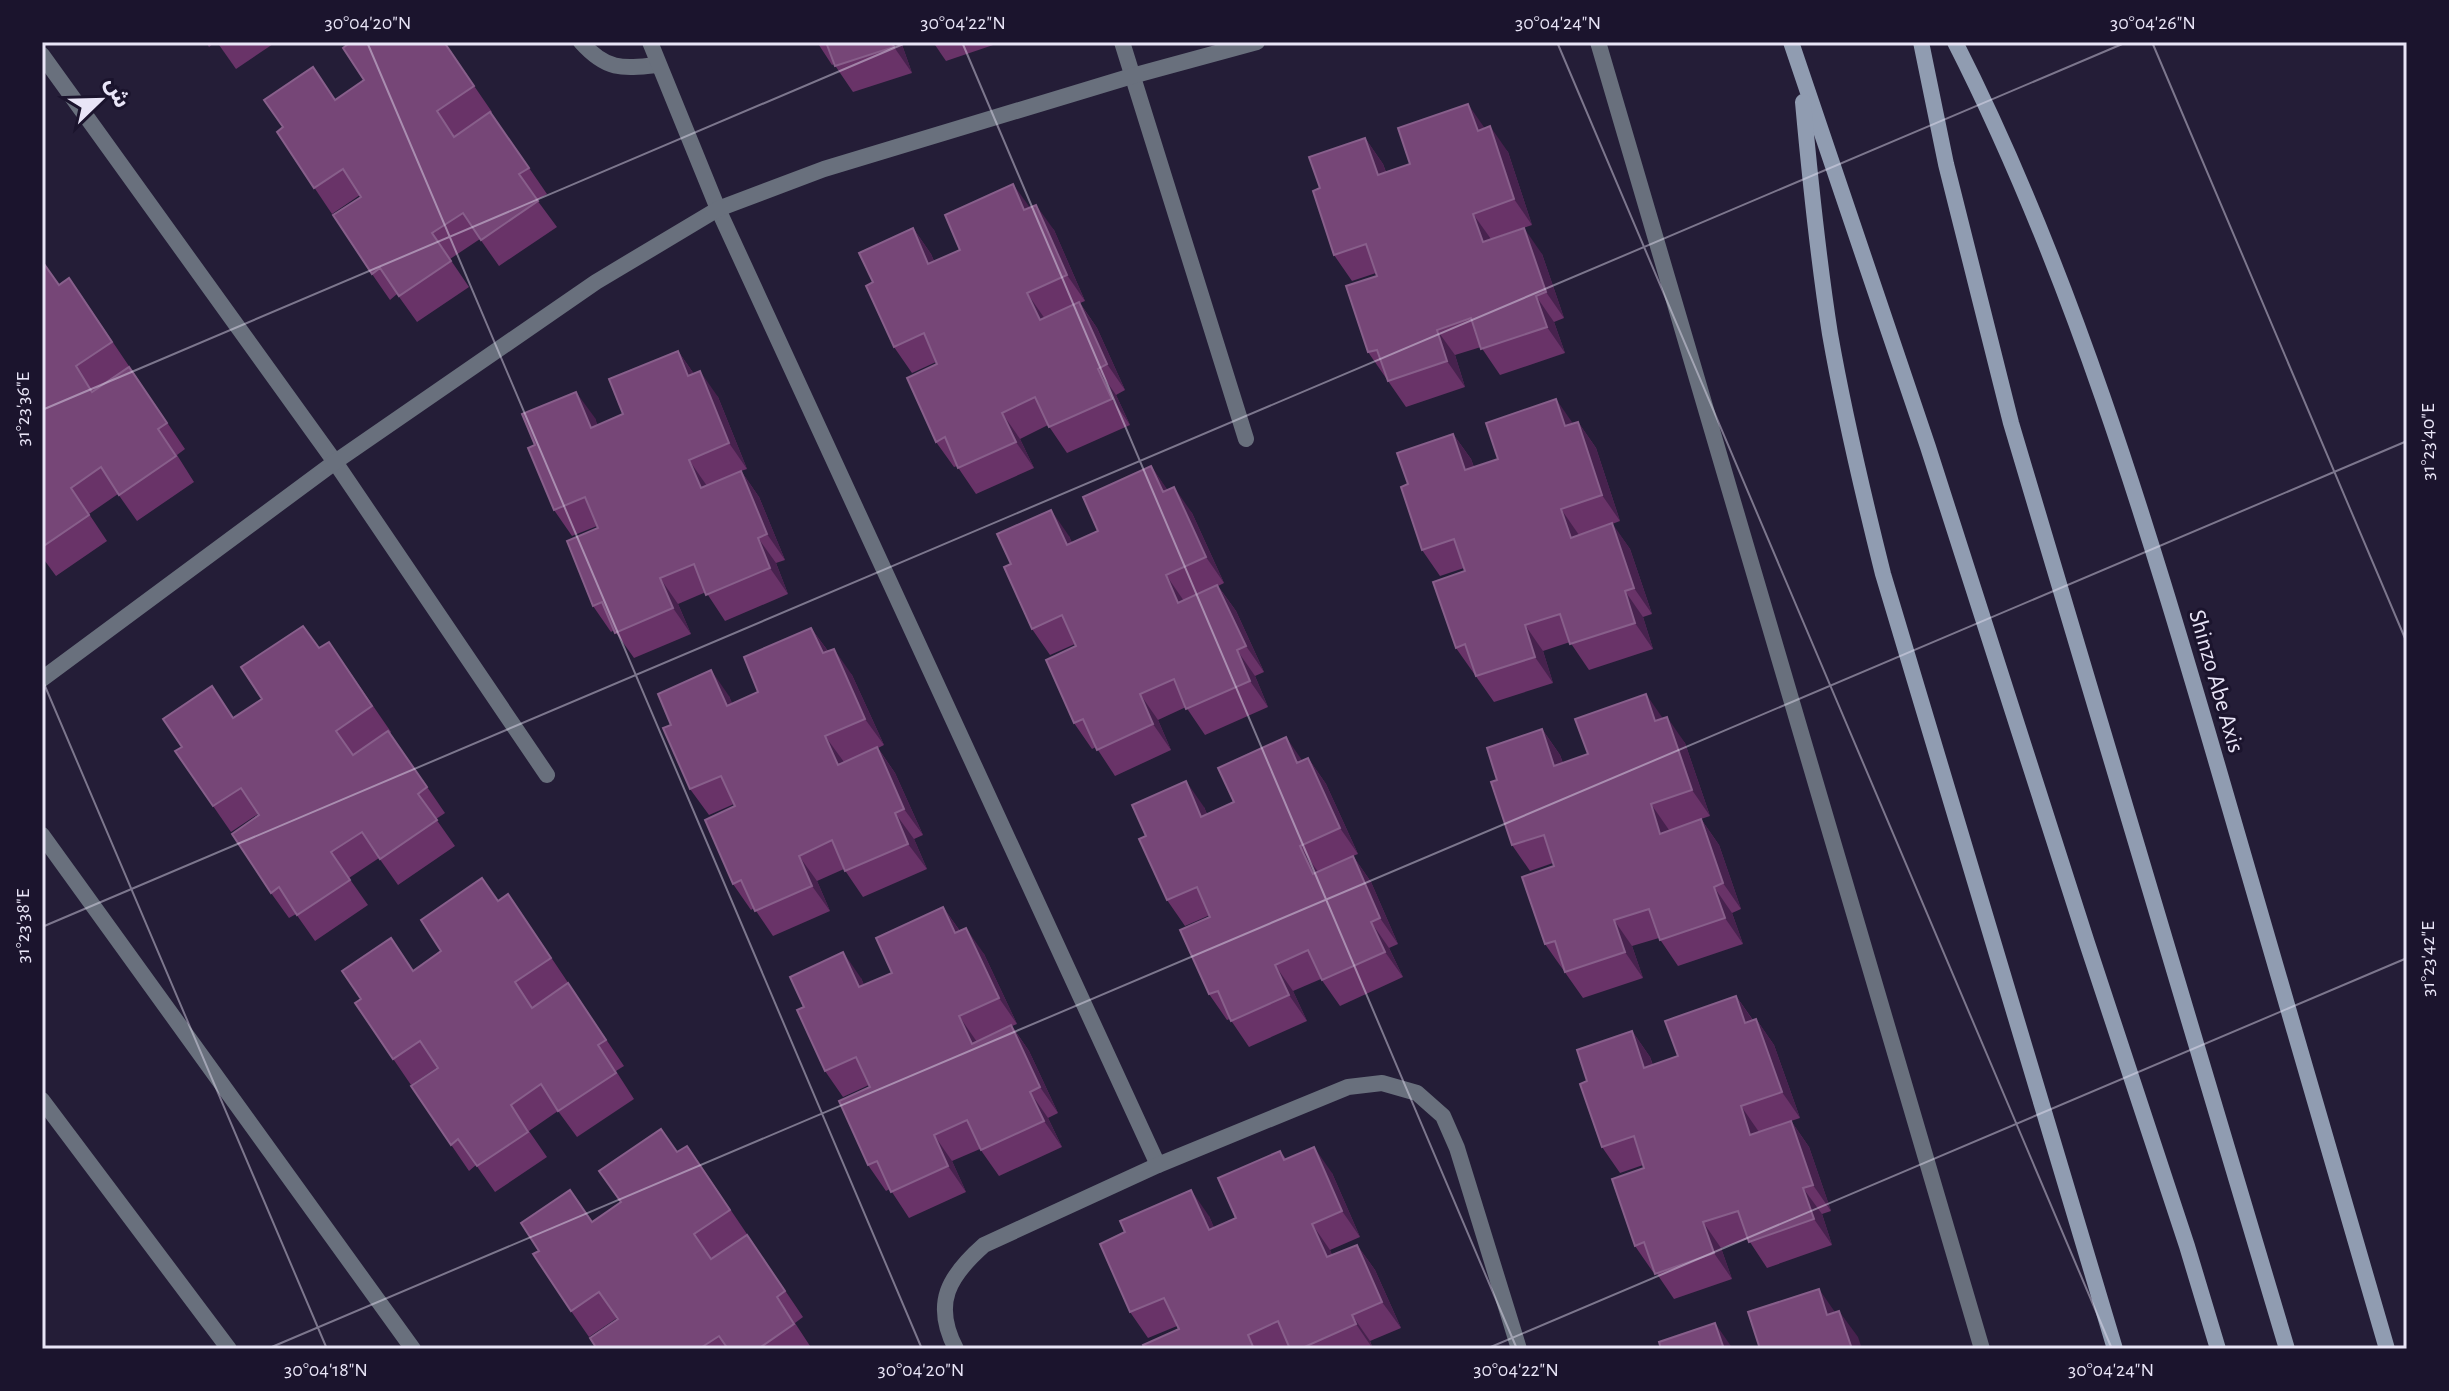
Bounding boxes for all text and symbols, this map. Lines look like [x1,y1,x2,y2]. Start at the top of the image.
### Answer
text: 30°04'20"N [324,13,412,33]
text: 30°04'22"N [920,13,1006,33]
text: 30°04'24"N [1515,13,1601,33]
text: 30°04'26"N [2110,13,2196,33]
north arrow [60,60,140,140]
text: ش [101,74,134,111]
text: 31°23'36"E [13,371,33,446]
text: 31°23'40"E [2418,403,2438,481]
street label: Shinzo Abe Axis [2184,607,2248,755]
text: 31°23'38"E [13,888,33,963]
text: 31°23'42"E [2418,921,2438,997]
text: 30°04'18"N [284,1360,368,1380]
text: 30°04'20"N [877,1360,965,1380]
text: 30°04'22"N [1473,1360,1559,1380]
text: 30°04'24"N [2068,1360,2154,1380]

